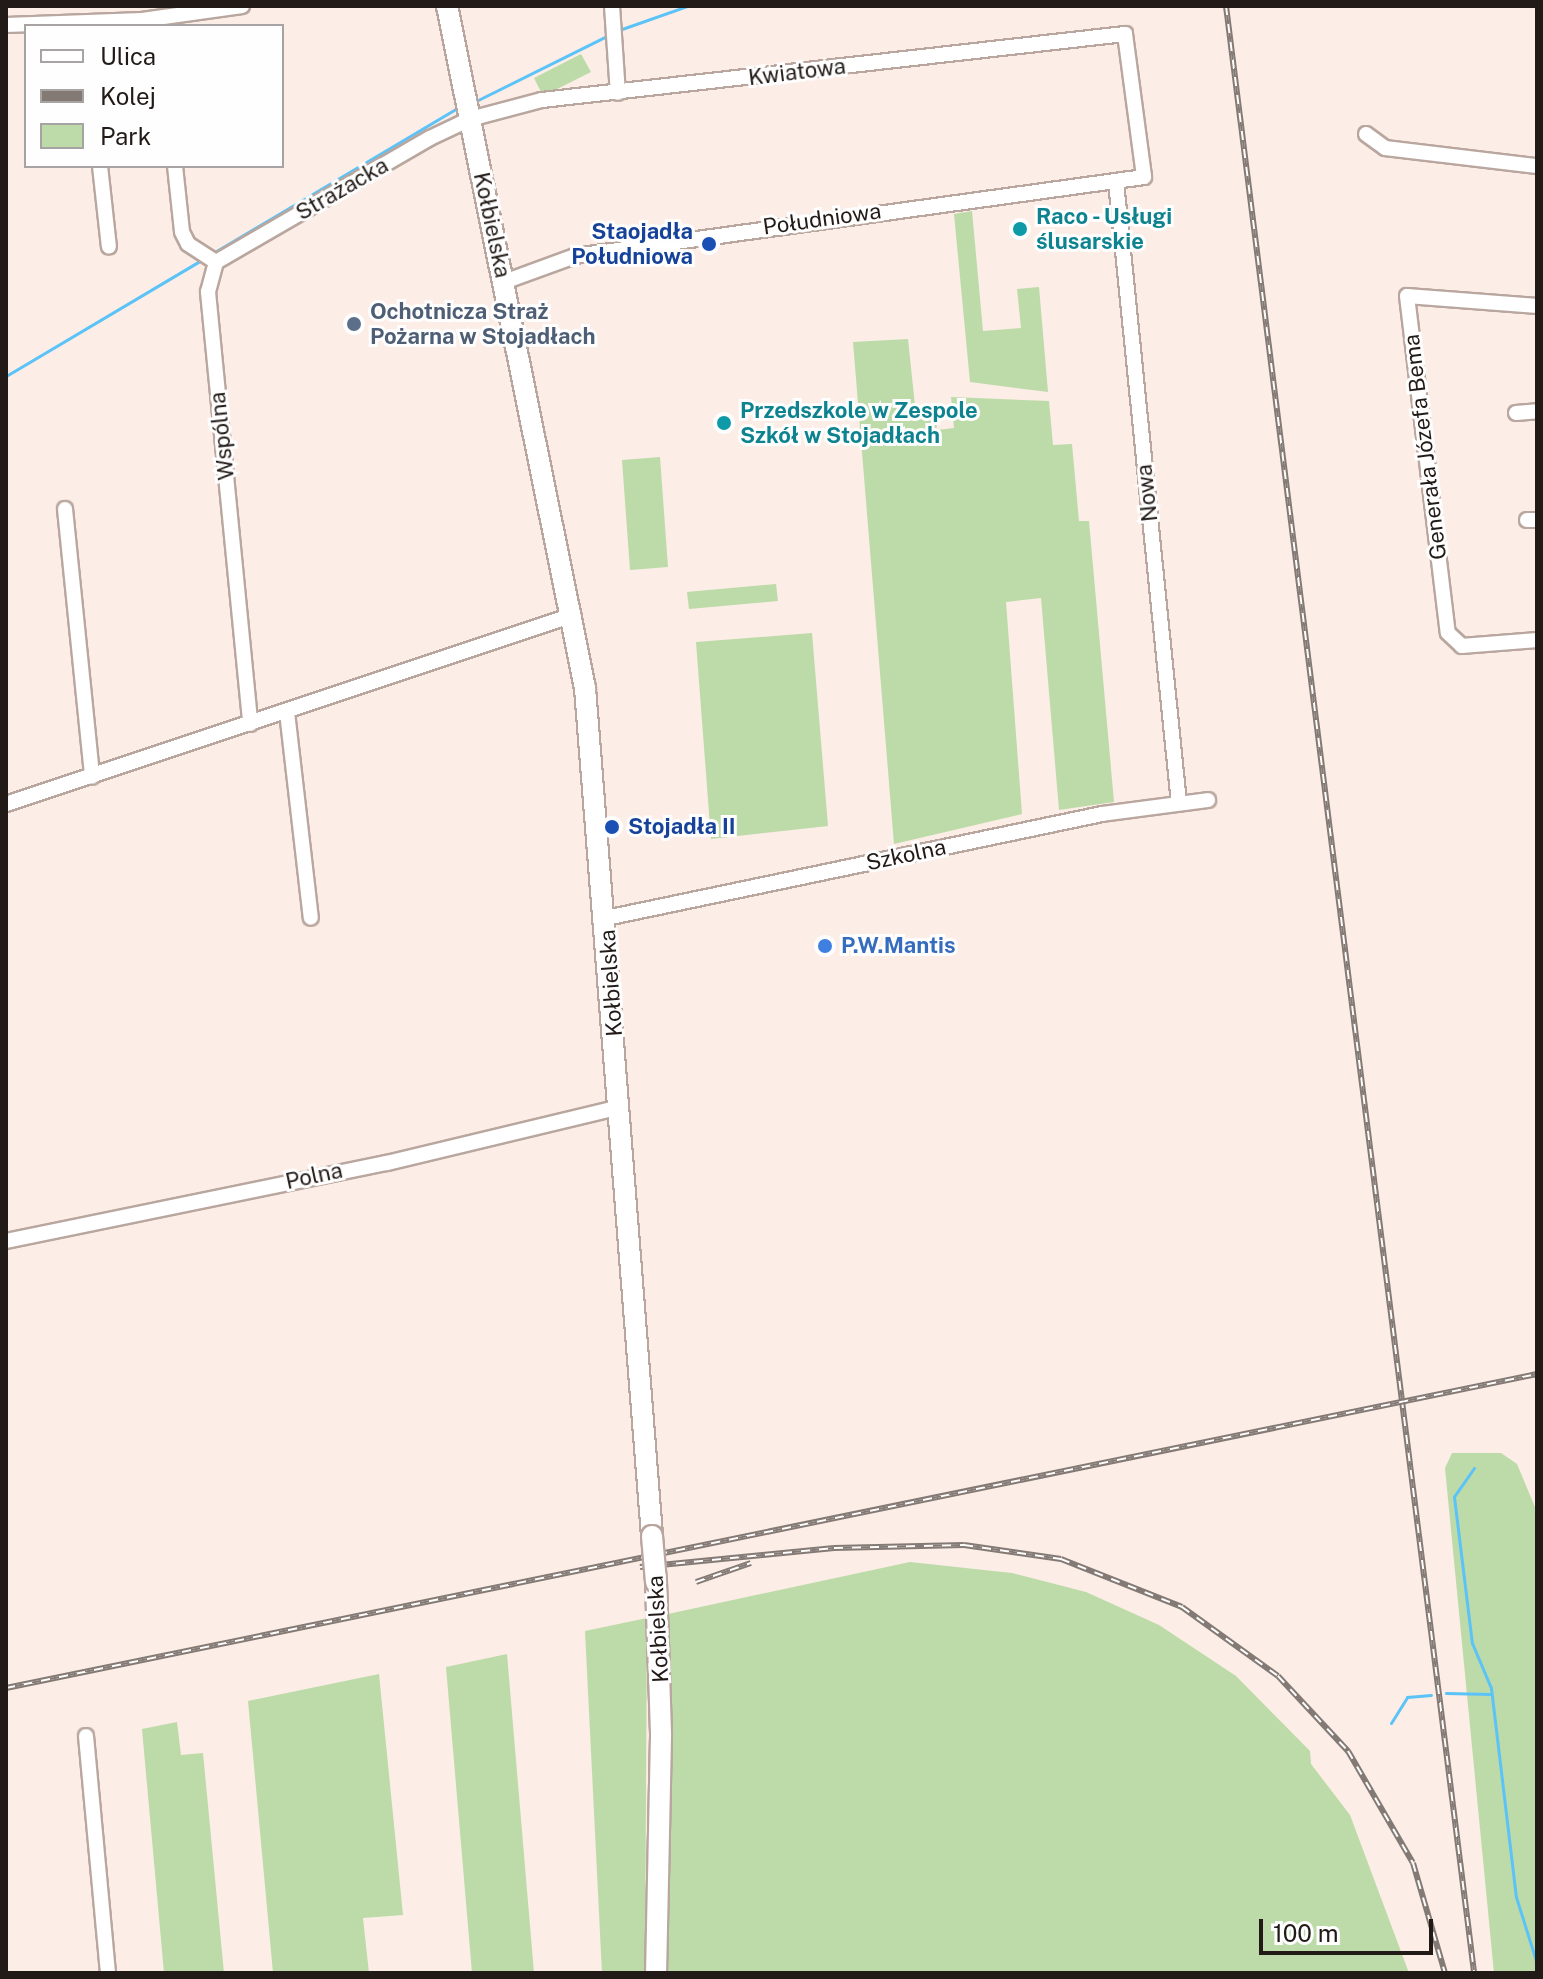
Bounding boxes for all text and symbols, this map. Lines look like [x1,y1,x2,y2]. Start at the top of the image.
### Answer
legend [24,24,284,168]
text: Ulica [100,42,156,70]
street label: Kwiatowa [747,53,847,91]
text: Kolej [100,82,156,110]
text: Park [100,122,151,150]
street label: Strażacka [291,152,393,226]
street label: Kołbielska [468,170,516,280]
street label: Południowa [761,198,883,240]
place label: Raco - Usługi ślusarskie [1036,203,1175,254]
place label: Staojadła Południowa [571,218,693,270]
marker: Raco - Usługi ślusarskie [1011,220,1029,238]
marker: Staojadła Południowa [700,235,718,253]
place label: Ochotnicza Straż Pożarna w Stojadłach [370,298,596,350]
marker: Ochotnicza Straż Pożarna w Stojadłach [345,315,363,333]
street label: Generała Józefa Bema [1398,333,1452,561]
street label: Wspólna [204,391,240,481]
place label: Przedszkole w Zespole Szkół w Stojadłach [740,397,978,448]
marker: Przedszkole w Zespole Szkół w Stojadłach [715,414,733,432]
street label: Nowa [1131,463,1163,523]
place label: Stojadła II [628,814,736,840]
marker: Stojadła II [603,818,621,836]
street label: Szkolna [864,834,948,876]
street label: Kołbielska [594,929,628,1037]
place label: P.W.Mantis [841,933,956,959]
marker: P.W.Mantis [816,937,834,955]
street label: Polna [283,1157,345,1195]
street label: Kołbielska [642,1575,674,1683]
scale bar [1263,1903,1437,1953]
text: 100 m [1273,1919,1339,1947]

